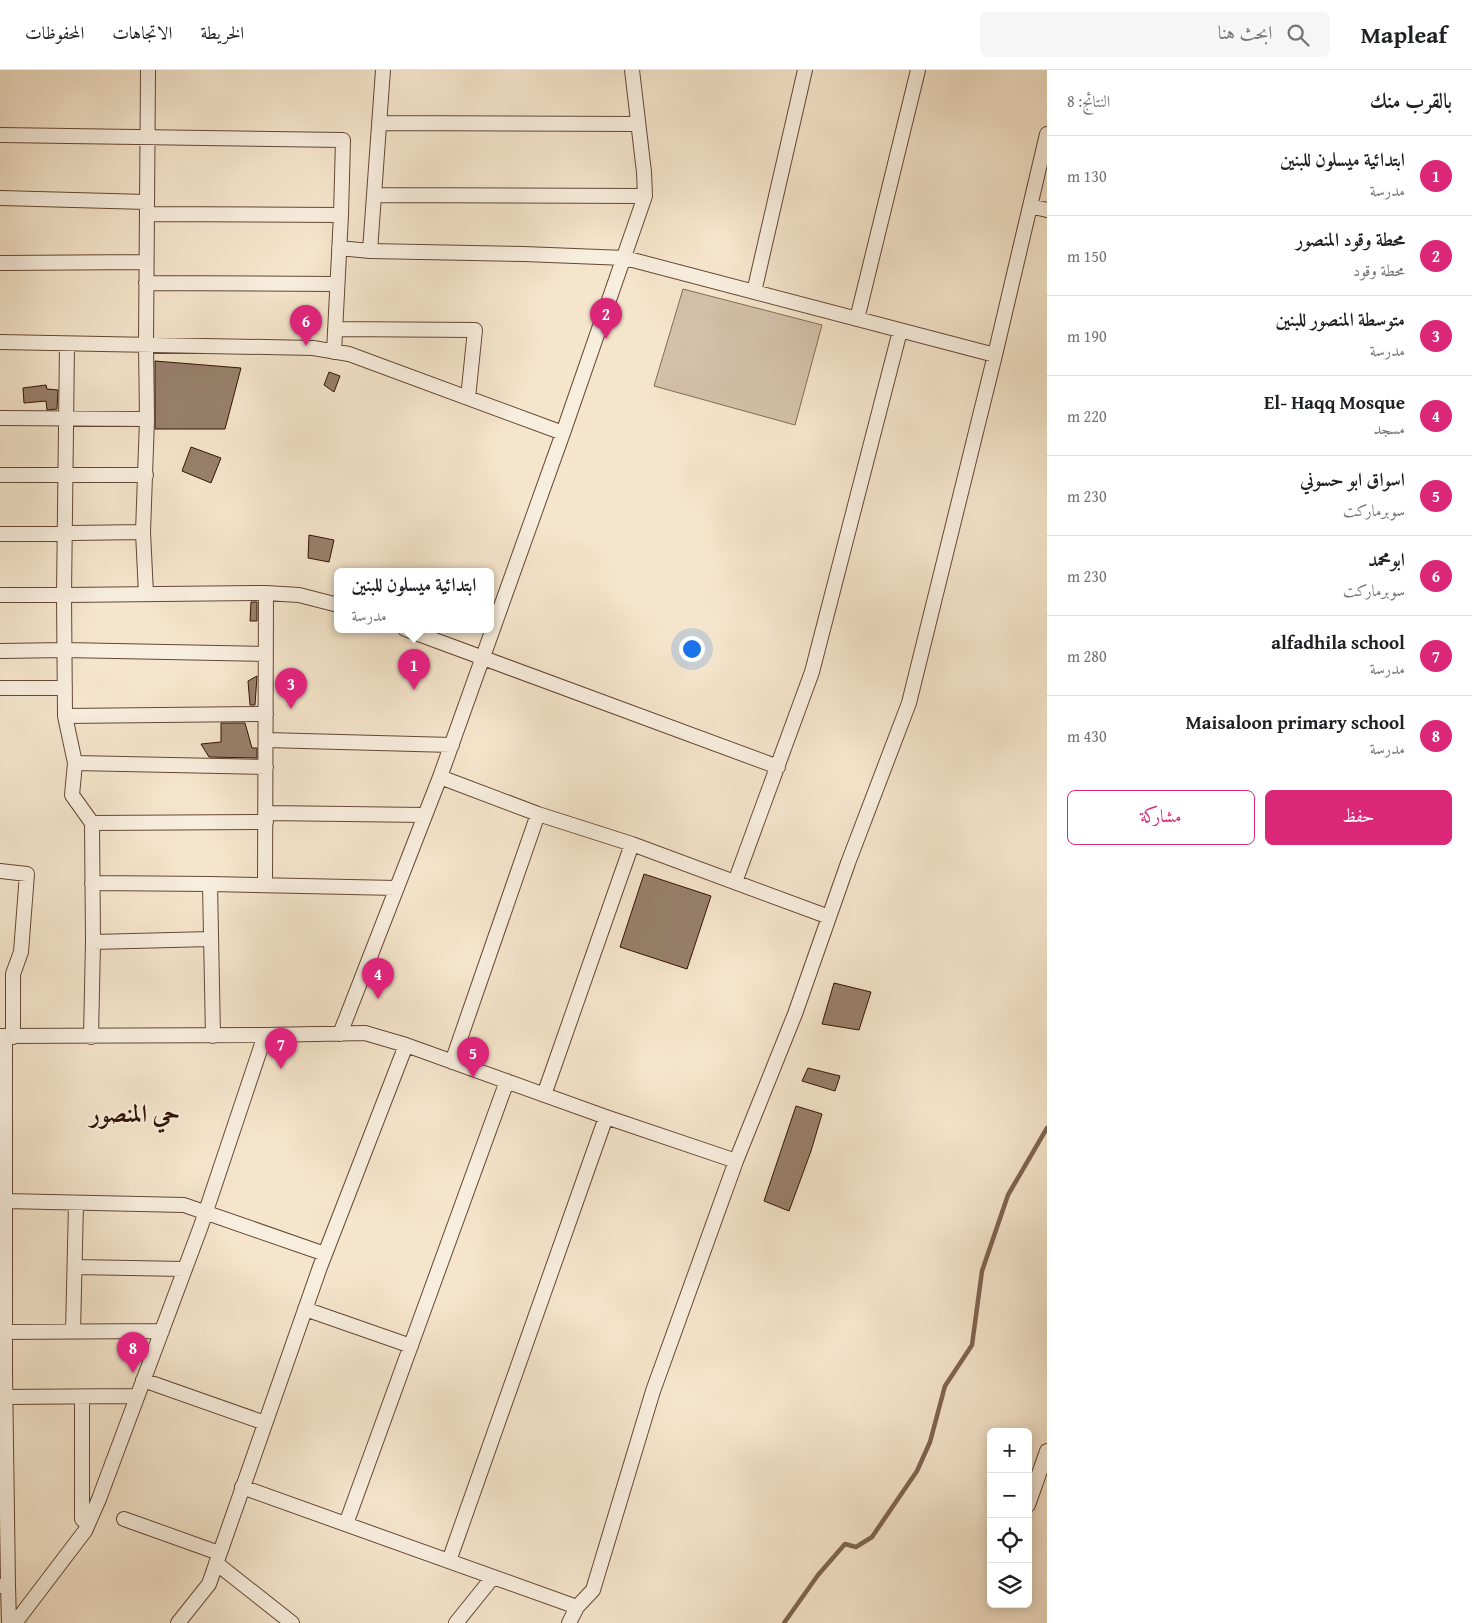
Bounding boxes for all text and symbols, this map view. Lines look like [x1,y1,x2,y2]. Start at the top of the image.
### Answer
search box [980,12,1330,57]
text: Mapleaf [1360,17,1447,52]
text: ابحث هنا [1218,18,1272,46]
text: المحفوظات [25,19,84,46]
text: الاتجاهات [112,19,172,46]
text: الخريطة [200,19,244,46]
icon: search [1284,21,1312,49]
text: بالقرب منك [1370,85,1452,116]
text: النتائج: 8 [1067,89,1110,113]
text: ابتدائية ميسلون للبنين [1280,145,1405,173]
text: 130 m [1067,164,1107,188]
text: 1 [1432,164,1440,188]
text: مدرسة [1370,178,1405,202]
text: محطة وقود المنصور [1296,225,1405,253]
text: 150 m [1067,244,1107,268]
text: 2 [1432,244,1440,268]
text: محطة وقود [1353,258,1405,282]
pin: 2 [590,298,622,339]
pin: 6 [290,305,322,346]
text: متوسطة المنصور للبنين [1275,305,1405,333]
text: 190 m [1067,324,1107,348]
text: 3 [1432,324,1440,348]
text: مدرسة [1370,338,1405,362]
text: El- Haqq Mosque [1264,388,1405,416]
text: 220 m [1067,404,1107,428]
text: 4 [1432,404,1440,428]
text: مسجد [1374,416,1405,440]
text: اسواق ابو حسوني [1300,465,1405,493]
text: 230 m [1067,484,1107,508]
text: 5 [1432,484,1440,508]
text: سوبرماركت [1343,498,1405,522]
text: ابومحمد [1368,545,1405,573]
text: 230 m [1067,564,1107,588]
text: 6 [1432,564,1440,588]
popup [334,568,494,633]
text: ابتدائية ميسلون للبنين [352,570,476,598]
text: سوبرماركت [1343,578,1405,602]
text: مدرسة [352,603,387,627]
text: alfadhila school [1271,628,1405,656]
your location [679,636,705,662]
text: 280 m [1067,644,1107,668]
text: 7 [1432,644,1440,668]
pin: 1 [398,649,430,690]
text: مدرسة [1370,656,1405,680]
pin: 3 [275,668,307,709]
text: Maisaloon primary school [1186,708,1405,736]
text: 430 m [1067,724,1107,748]
text: 8 [1432,724,1440,748]
text: مدرسة [1370,736,1405,760]
button: مشاركة [1067,790,1255,845]
button: حفظ [1265,790,1452,845]
pin: 4 [362,958,394,999]
pin: 7 [265,1028,297,1069]
pin: 5 [457,1037,489,1078]
district label: حي المنصور [87,1095,180,1134]
pin: 8 [117,1332,149,1373]
map controls [987,1428,1032,1608]
button: + [987,1428,1032,1473]
button: − [987,1473,1032,1518]
button: locate [987,1518,1032,1563]
button: layers [987,1563,1032,1608]

